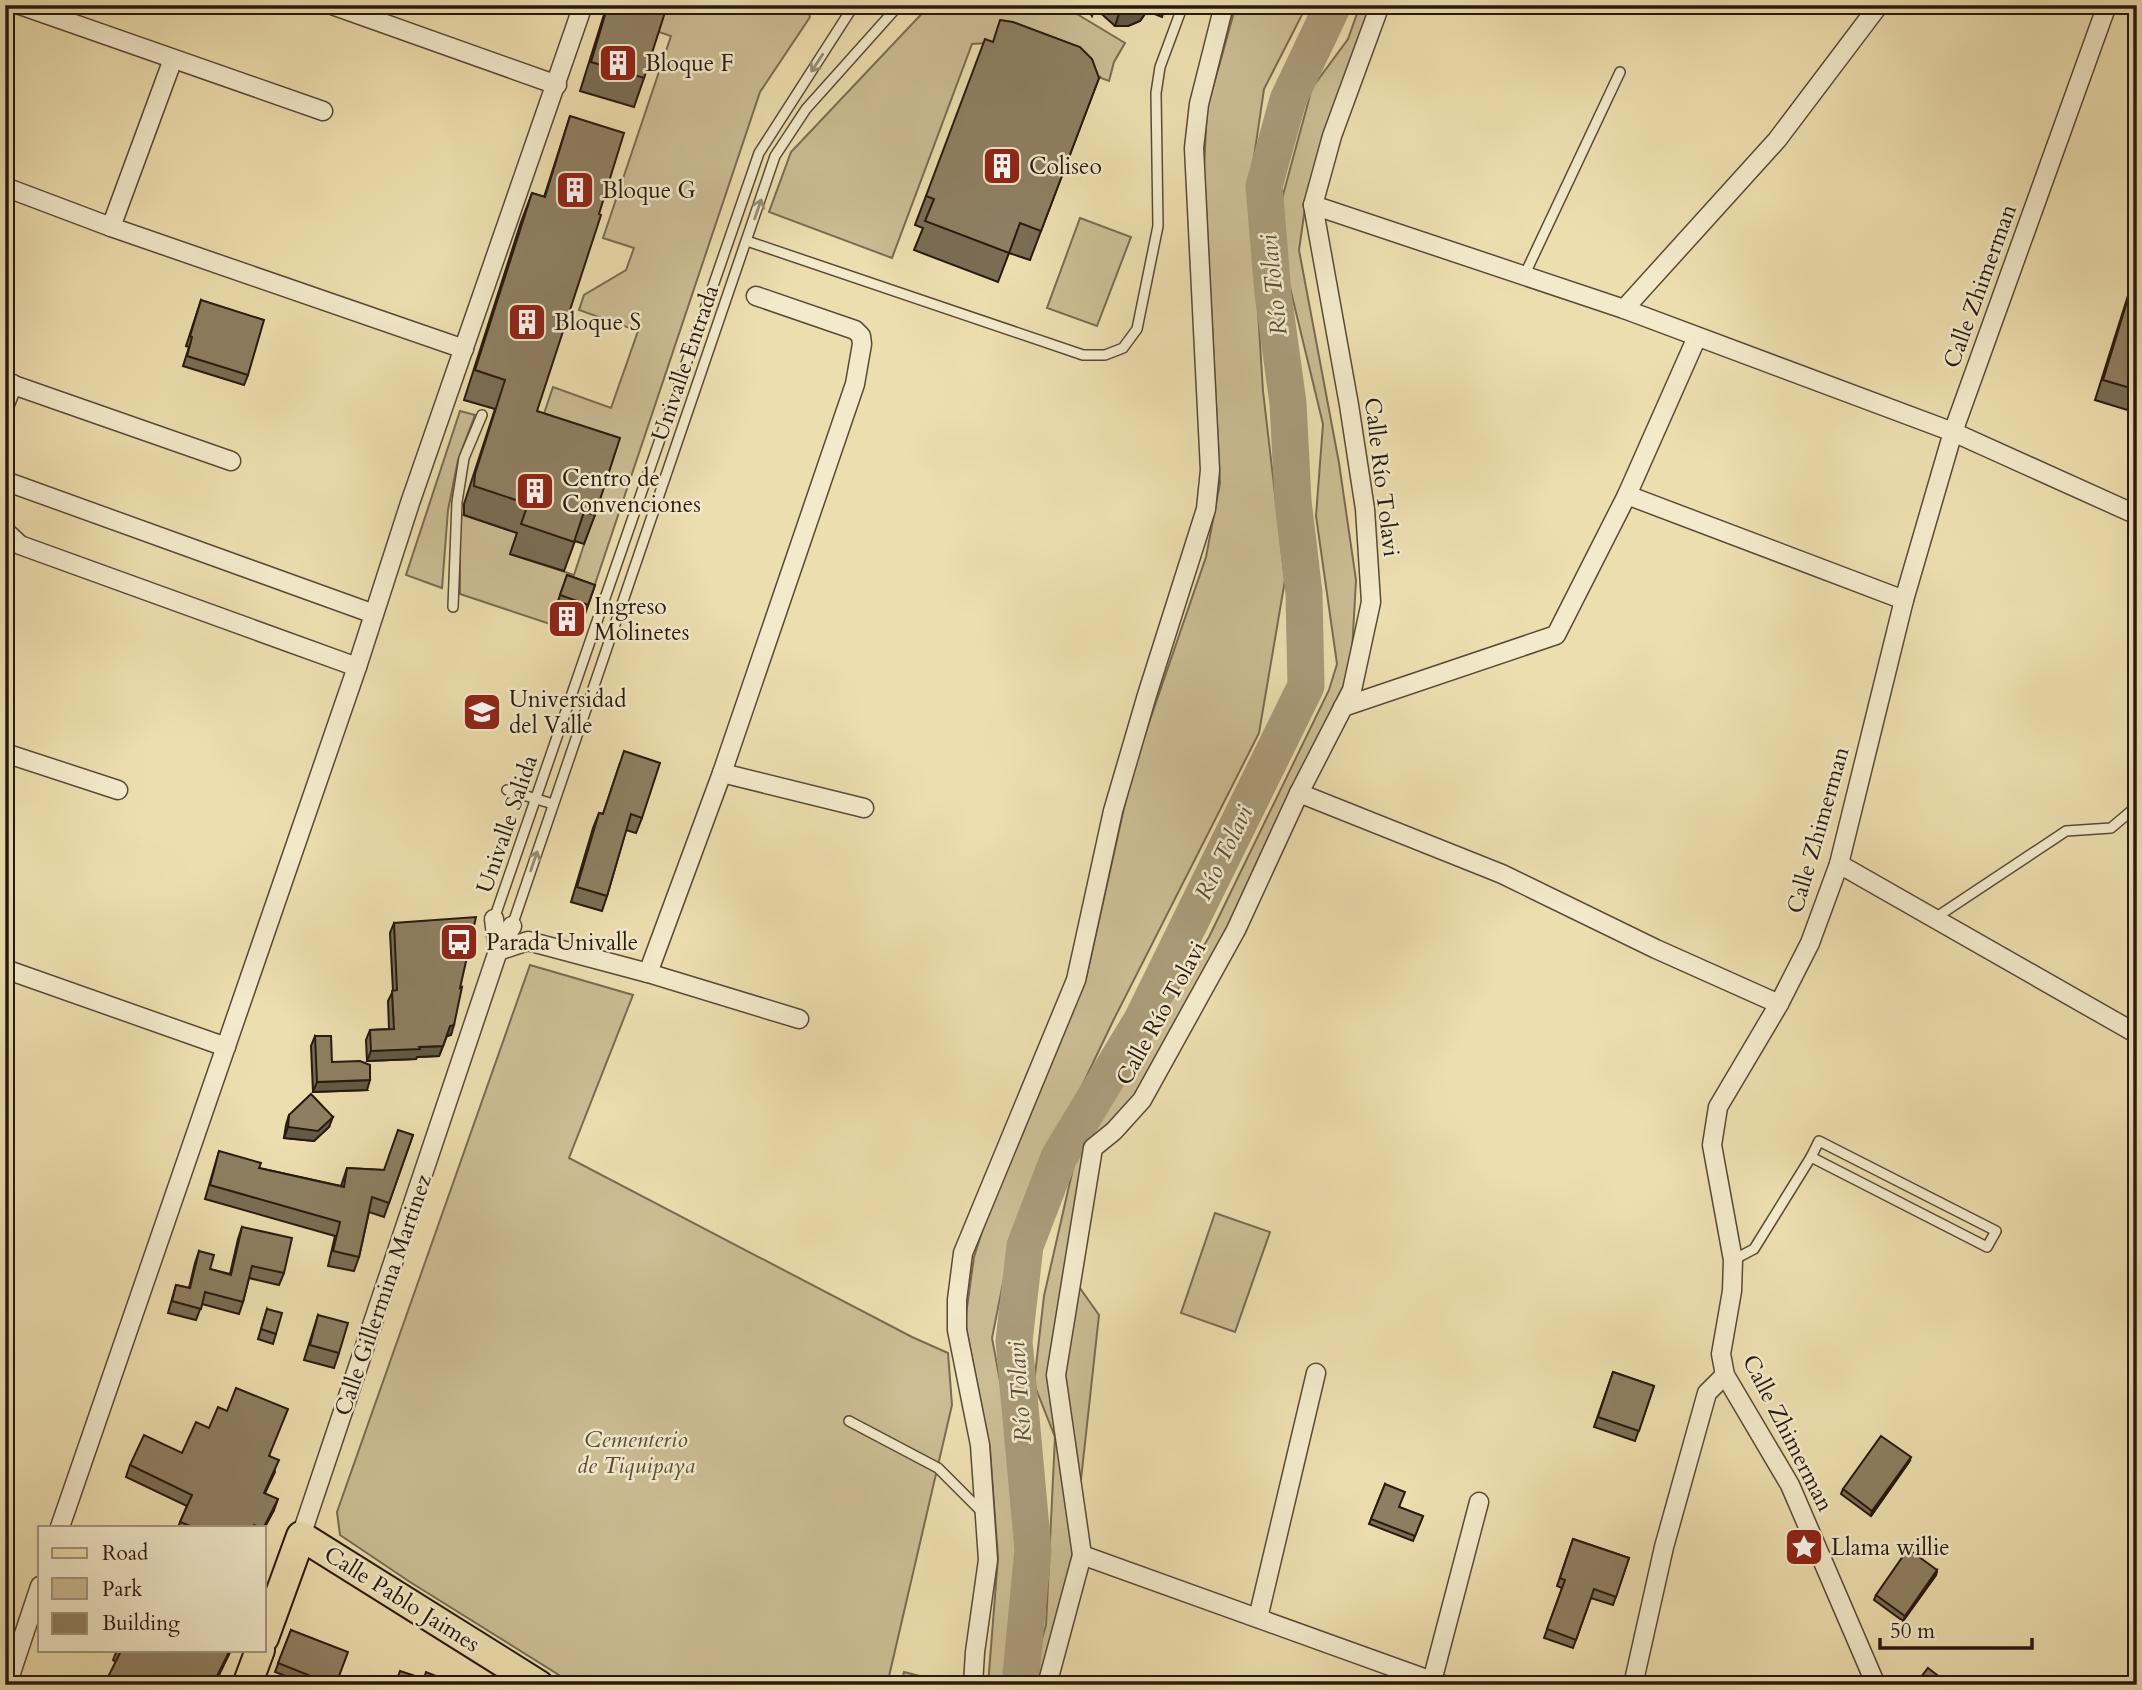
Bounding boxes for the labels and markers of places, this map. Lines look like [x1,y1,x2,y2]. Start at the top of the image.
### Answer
building icon: Bloque F [597,42,639,84]
place label: Bloque F [645,48,734,79]
building icon: Coliseo [981,145,1023,187]
place label: Coliseo [1029,151,1102,182]
building icon: Bloque G [554,169,596,211]
place label: Bloque G [602,175,696,206]
building icon: Bloque S [506,301,548,343]
place label: Bloque S [554,307,641,338]
place label: Centro de Convenciones [562,463,701,520]
building icon: Centro de Convenciones [514,470,556,512]
place label: Ingreso Molinetes [594,591,689,648]
building icon: Ingreso Molinetes [546,598,588,640]
place label: Universidad del Valle [509,684,627,741]
school or university icon: Universidad del Valle [461,691,503,733]
bus stop icon: Parada Univalle [438,921,480,963]
place label: Parada Univalle [486,927,638,958]
place icon: Llama willie [1783,1526,1825,1568]
place label: Llama willie [1831,1532,1950,1563]

